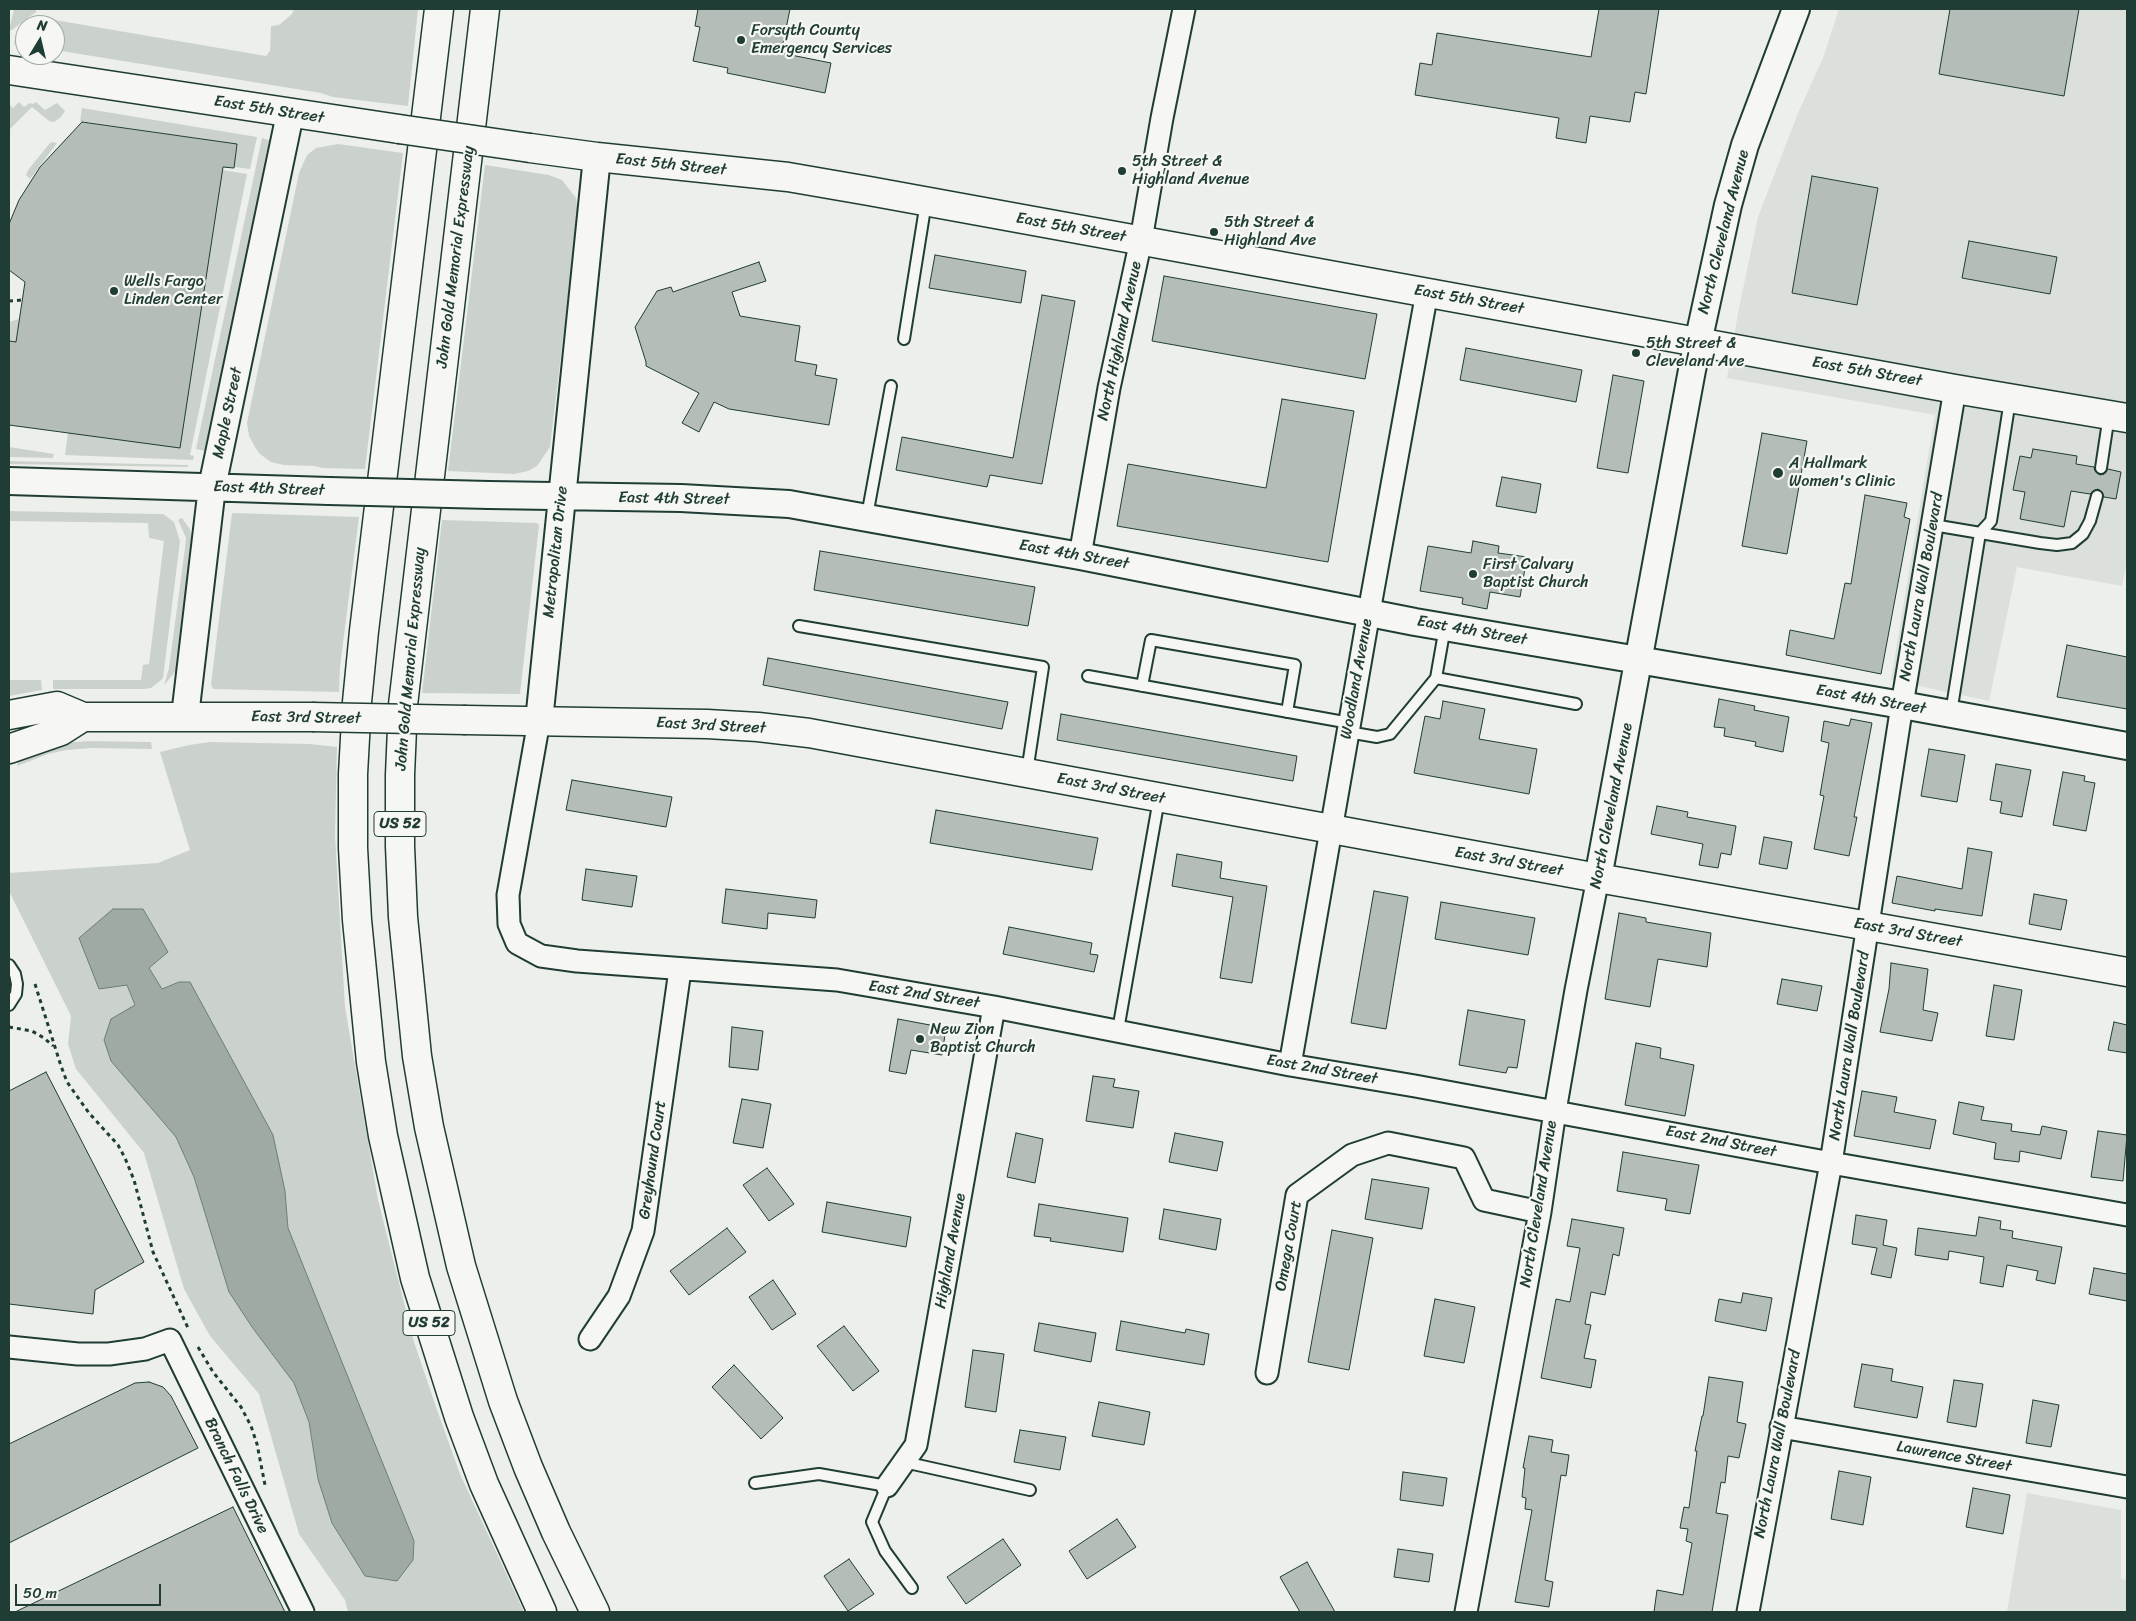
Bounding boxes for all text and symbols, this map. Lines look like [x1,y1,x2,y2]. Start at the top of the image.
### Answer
text: N [36,13,49,39]
north arrow [15,15,65,65]
place label: Forsyth County Emergency Services [751,21,892,59]
marker: Forsyth County Emergency Services [735,34,747,46]
street label: East 5th Street [213,92,325,128]
street label: John Gold Memorial Expressway [433,145,479,369]
street label: North Cleveland Avenue [1694,148,1754,316]
street label: East 5th Street [615,150,727,180]
place label: 5th Street & Highland Avenue [1132,152,1249,190]
marker: 5th Street & Highland Avenue [1116,165,1128,177]
street label: East 5th Street [1015,209,1127,247]
place label: 5th Street & Highland Ave [1224,213,1316,251]
marker: 5th Street & Highland Ave [1208,226,1220,238]
street label: North Highland Avenue [1094,260,1146,422]
place label: Wells Fargo Linden Center [124,272,223,310]
street label: East 5th Street [1413,281,1525,319]
marker: Wells Fargo Linden Center [108,285,120,297]
place label: 5th Street & Cleveland Ave [1646,334,1744,372]
marker: 5th Street & Cleveland Ave [1630,347,1642,359]
street label: East 5th Street [1811,353,1923,391]
street label: Maple Street [209,366,247,460]
place label: A Hallmark Women's Clinic [1789,454,1895,492]
marker: A Hallmark Women's Clinic [1771,466,1785,480]
street label: East 4th Street [213,477,325,501]
street label: Metropolitan Drive [540,485,572,619]
street label: East 4th Street [618,488,730,510]
street label: North Laura Wall Boulevard [1896,491,1948,683]
street label: East 4th Street [1017,536,1131,574]
street label: John Gold Memorial Expressway [392,547,430,771]
place label: First Calvary Baptist Church [1483,555,1589,593]
marker: First Calvary Baptist Church [1467,568,1479,580]
street label: East 4th Street [1415,612,1529,650]
street label: Woodland Avenue [1337,617,1377,741]
street label: East 4th Street [1814,681,1928,719]
street label: East 3rd Street [251,707,361,729]
street label: East 3rd Street [656,714,766,738]
street label: North Cleveland Avenue [1586,721,1638,891]
street label: East 3rd Street [1055,769,1167,809]
road number: US 52 [374,812,426,836]
street label: East 3rd Street [1453,843,1565,881]
street label: East 3rd Street [1852,914,1964,952]
street label: North Laura Wall Boulevard [1826,950,1874,1142]
street label: East 2nd Street [867,977,981,1013]
place label: New Zion Baptist Church [930,1020,1036,1058]
marker: New Zion Baptist Church [914,1033,926,1045]
street label: East 2nd Street [1265,1051,1379,1089]
street label: Greyhound Court [635,1099,671,1221]
street label: North Cleveland Avenue [1516,1119,1562,1289]
street label: East 2nd Street [1664,1122,1778,1162]
street label: Highland Avenue [931,1192,971,1310]
street label: Omega Court [1272,1199,1306,1293]
road number: US 52 [403,1310,455,1336]
street label: North Laura Wall Boulevard [1750,1348,1806,1540]
street label: Branch Falls Drive [200,1415,272,1537]
street label: Lawrence Street [1895,1437,2013,1477]
scale bar [18,1574,164,1606]
text: 50 m [23,1580,57,1606]

